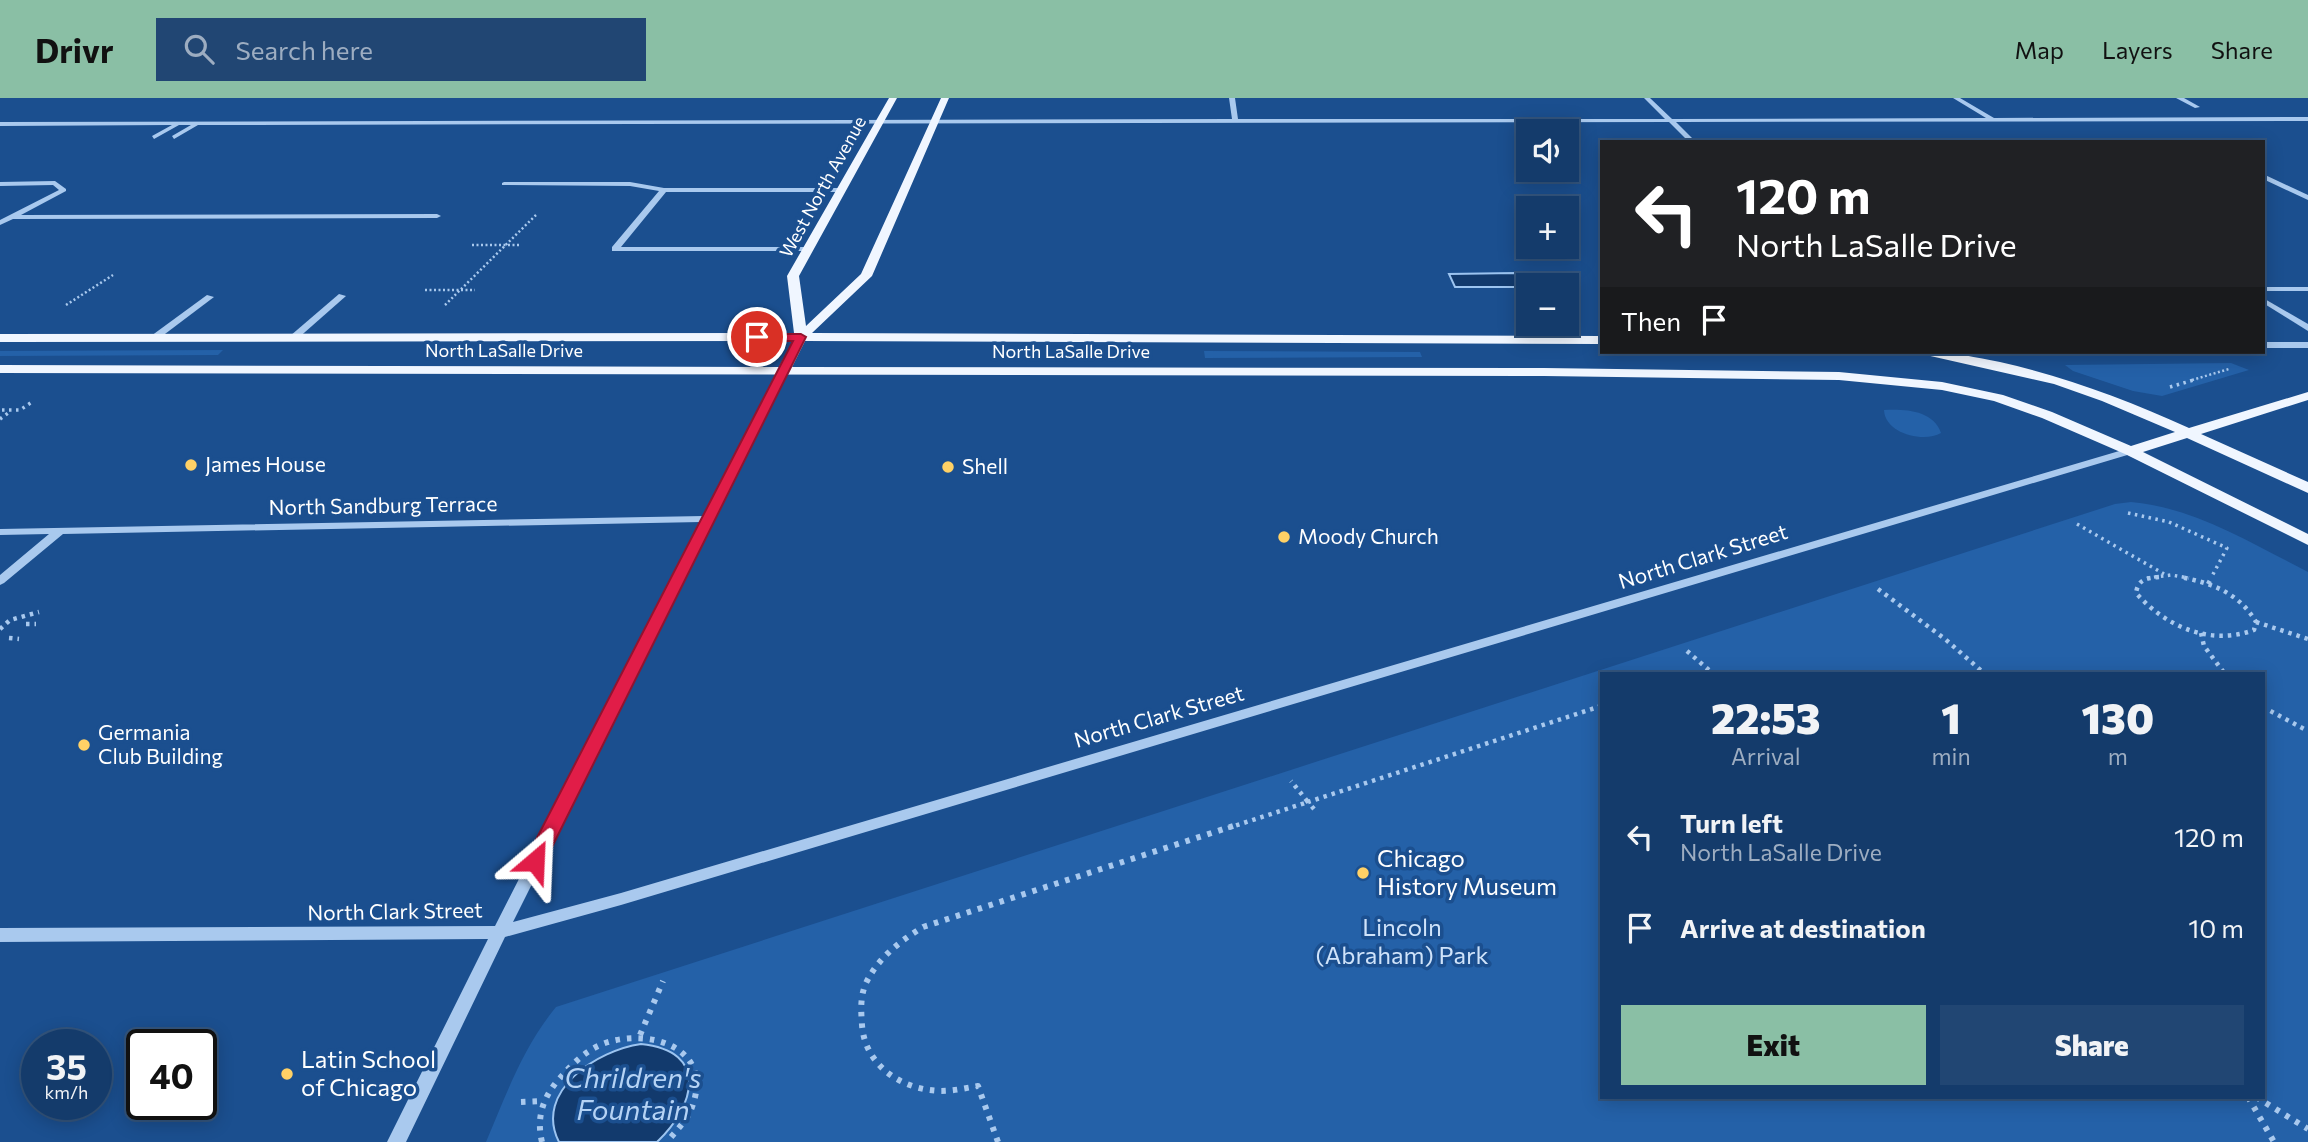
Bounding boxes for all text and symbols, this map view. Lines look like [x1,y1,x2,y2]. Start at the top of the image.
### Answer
search box [156,18,646,81]
text: Drivr [35,29,114,70]
icon: search [180,30,218,68]
text: Search here [236,34,373,65]
text: Map [2015,35,2064,64]
text: Layers [2102,35,2173,64]
text: Share [2211,35,2273,64]
street label: West North Avenue [774,112,870,261]
map controls [1516,119,1579,336]
button: sound [1516,119,1579,182]
text: 120 m [1736,164,1870,224]
icon: left [1621,168,1712,259]
button: + [1516,196,1579,259]
text: North LaSalle Drive [1736,224,2017,264]
button: − [1516,273,1579,336]
icon: arrive [1695,301,1733,339]
text: Then [1621,305,1681,336]
pin [727,307,787,367]
icon: arrive [738,318,776,356]
street label: North LaSalle Drive [425,339,583,361]
street label: North LaSalle Drive [992,340,1150,362]
place label: James House [205,451,326,476]
place label: Shell [962,453,1008,478]
marker: James House [183,457,199,473]
marker: Shell [940,459,956,475]
street label: North Sandburg Terrace [268,490,498,519]
street label: North Clark Street [1615,518,1790,593]
place label: Moody Church [1298,523,1439,548]
marker: Moody Church [1276,529,1292,545]
street label: North Clark Street [1071,679,1246,752]
text: 22:53 [1711,691,1821,743]
text: 1 [1941,691,1961,743]
text: 130 [2082,691,2154,743]
place label: Germania Club Building [98,719,223,768]
marker: Germania Club Building [76,737,92,753]
text: Arrival [1731,742,1801,770]
text: min [1931,742,1971,770]
text: m [2108,742,2128,770]
text: Turn left [1680,807,1783,838]
icon: left [1621,818,1659,856]
text: 120 m [2174,821,2244,852]
position arrow [498,824,572,898]
text: North LaSalle Drive [1680,838,1882,866]
place label: Chicago History Museum [1377,843,1557,900]
marker: Chicago History Museum [1355,865,1371,881]
street label: North Clark Street [307,896,483,925]
icon: arrive [1621,909,1659,947]
park label: Lincoln (Abraham) Park [1315,912,1489,969]
text: Arrive at destination [1680,912,1926,943]
text: 10 m [2188,912,2244,943]
button: Exit [1621,1005,1926,1085]
button: Share [1940,1005,2244,1085]
speed limit sign: 40 [126,1029,217,1120]
text: 35 [46,1044,87,1087]
place label: Latin School of Chicago [301,1044,436,1101]
water label: Chrildren's Fountain [565,1060,701,1126]
marker: Latin School of Chicago [279,1066,295,1082]
text: km/h [45,1081,88,1103]

